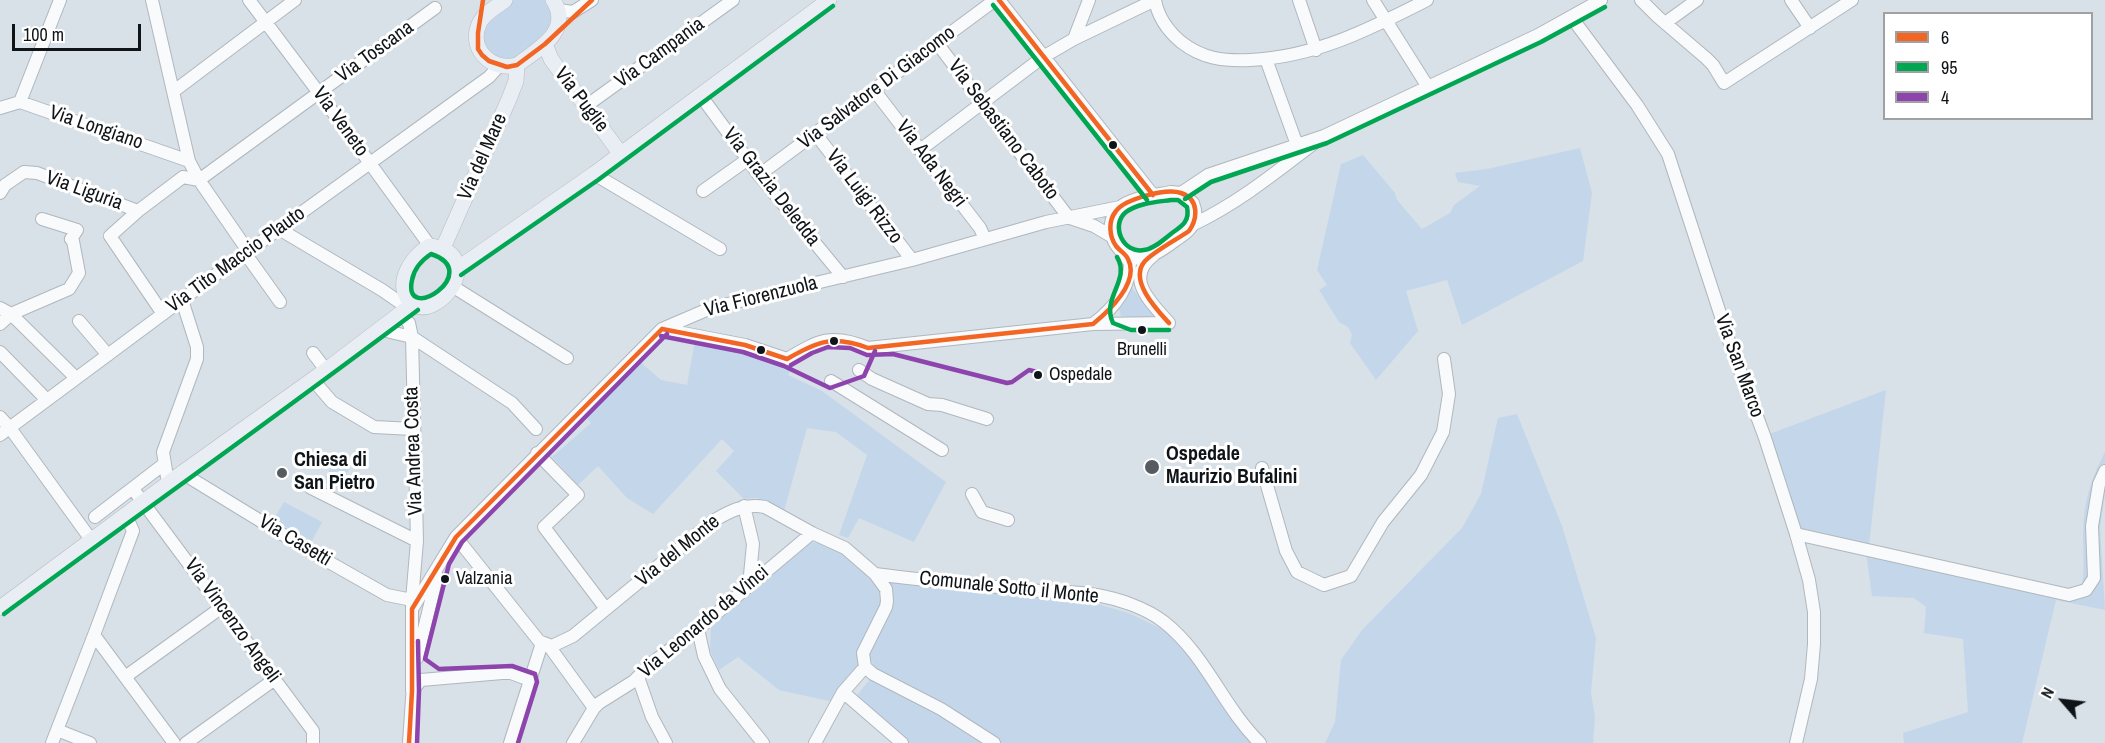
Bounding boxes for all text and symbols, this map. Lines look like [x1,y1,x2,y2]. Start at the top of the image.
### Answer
scale bar [15,12,144,50]
legend [1883,12,2093,120]
street label: Via Campania [611,13,709,93]
street label: Via Toscana [332,16,418,88]
street label: Via Salvatore Di Giacomo [794,21,960,155]
text: 100 m [23,22,64,47]
text: 6 [1941,25,1949,50]
street label: Via Sebastiano Caboto [942,55,1064,205]
text: 95 [1941,55,1957,80]
street label: Via Puglie [549,63,613,137]
street label: Via Veneto [307,83,373,161]
text: 4 [1941,85,1949,110]
street label: Via Longiano [46,101,146,155]
street label: Via del Mare [453,110,513,204]
street label: Via Ada Negri [891,116,971,212]
street label: Via Grazia Deledda [717,123,825,251]
unlabelled marker [1107,139,1119,151]
street label: Via Luigi Rizzo [821,145,907,249]
street label: Via Liguria [42,166,126,216]
street label: Via Tito Maccio Plauto [162,202,310,318]
street label: Via Fiorenzuola [702,271,820,323]
street label: Via San Marco [1709,311,1769,421]
marker: Brunelli [1136,324,1148,336]
unlabelled marker [828,335,840,347]
place label: Brunelli [1117,339,1167,361]
unlabelled marker [755,344,767,356]
place label: Ospedale [1049,364,1112,386]
marker: Ospedale [1032,369,1044,381]
street label: Via Andrea Costa [400,386,428,516]
place label: Ospedale Maurizio Bufalini [1166,443,1297,490]
place label: Chiesa di San Pietro [294,449,375,496]
marker: Ospedale Maurizio Bufalini [1143,458,1161,476]
marker: Chiesa di San Pietro [275,466,289,480]
street label: Via Casetti [254,510,336,572]
street label: Via del Monte [631,510,725,592]
street label: Via Vincenzo Angeli [179,554,285,688]
street label: Via Leonardo da Vinci [634,561,774,683]
street label: Comunale Sotto il Monte [918,567,1100,609]
place label: Valzania [456,568,512,590]
marker: Valzania [439,573,451,585]
north arrow [2033,671,2093,731]
text: N [2035,683,2059,702]

